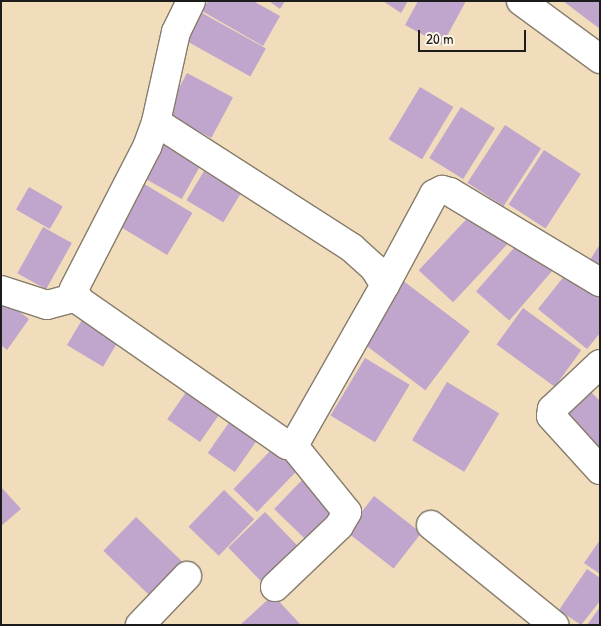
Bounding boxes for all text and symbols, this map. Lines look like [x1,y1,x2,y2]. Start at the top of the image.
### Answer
scale bar [421,20,528,52]
text: 20 m [426,28,453,49]

